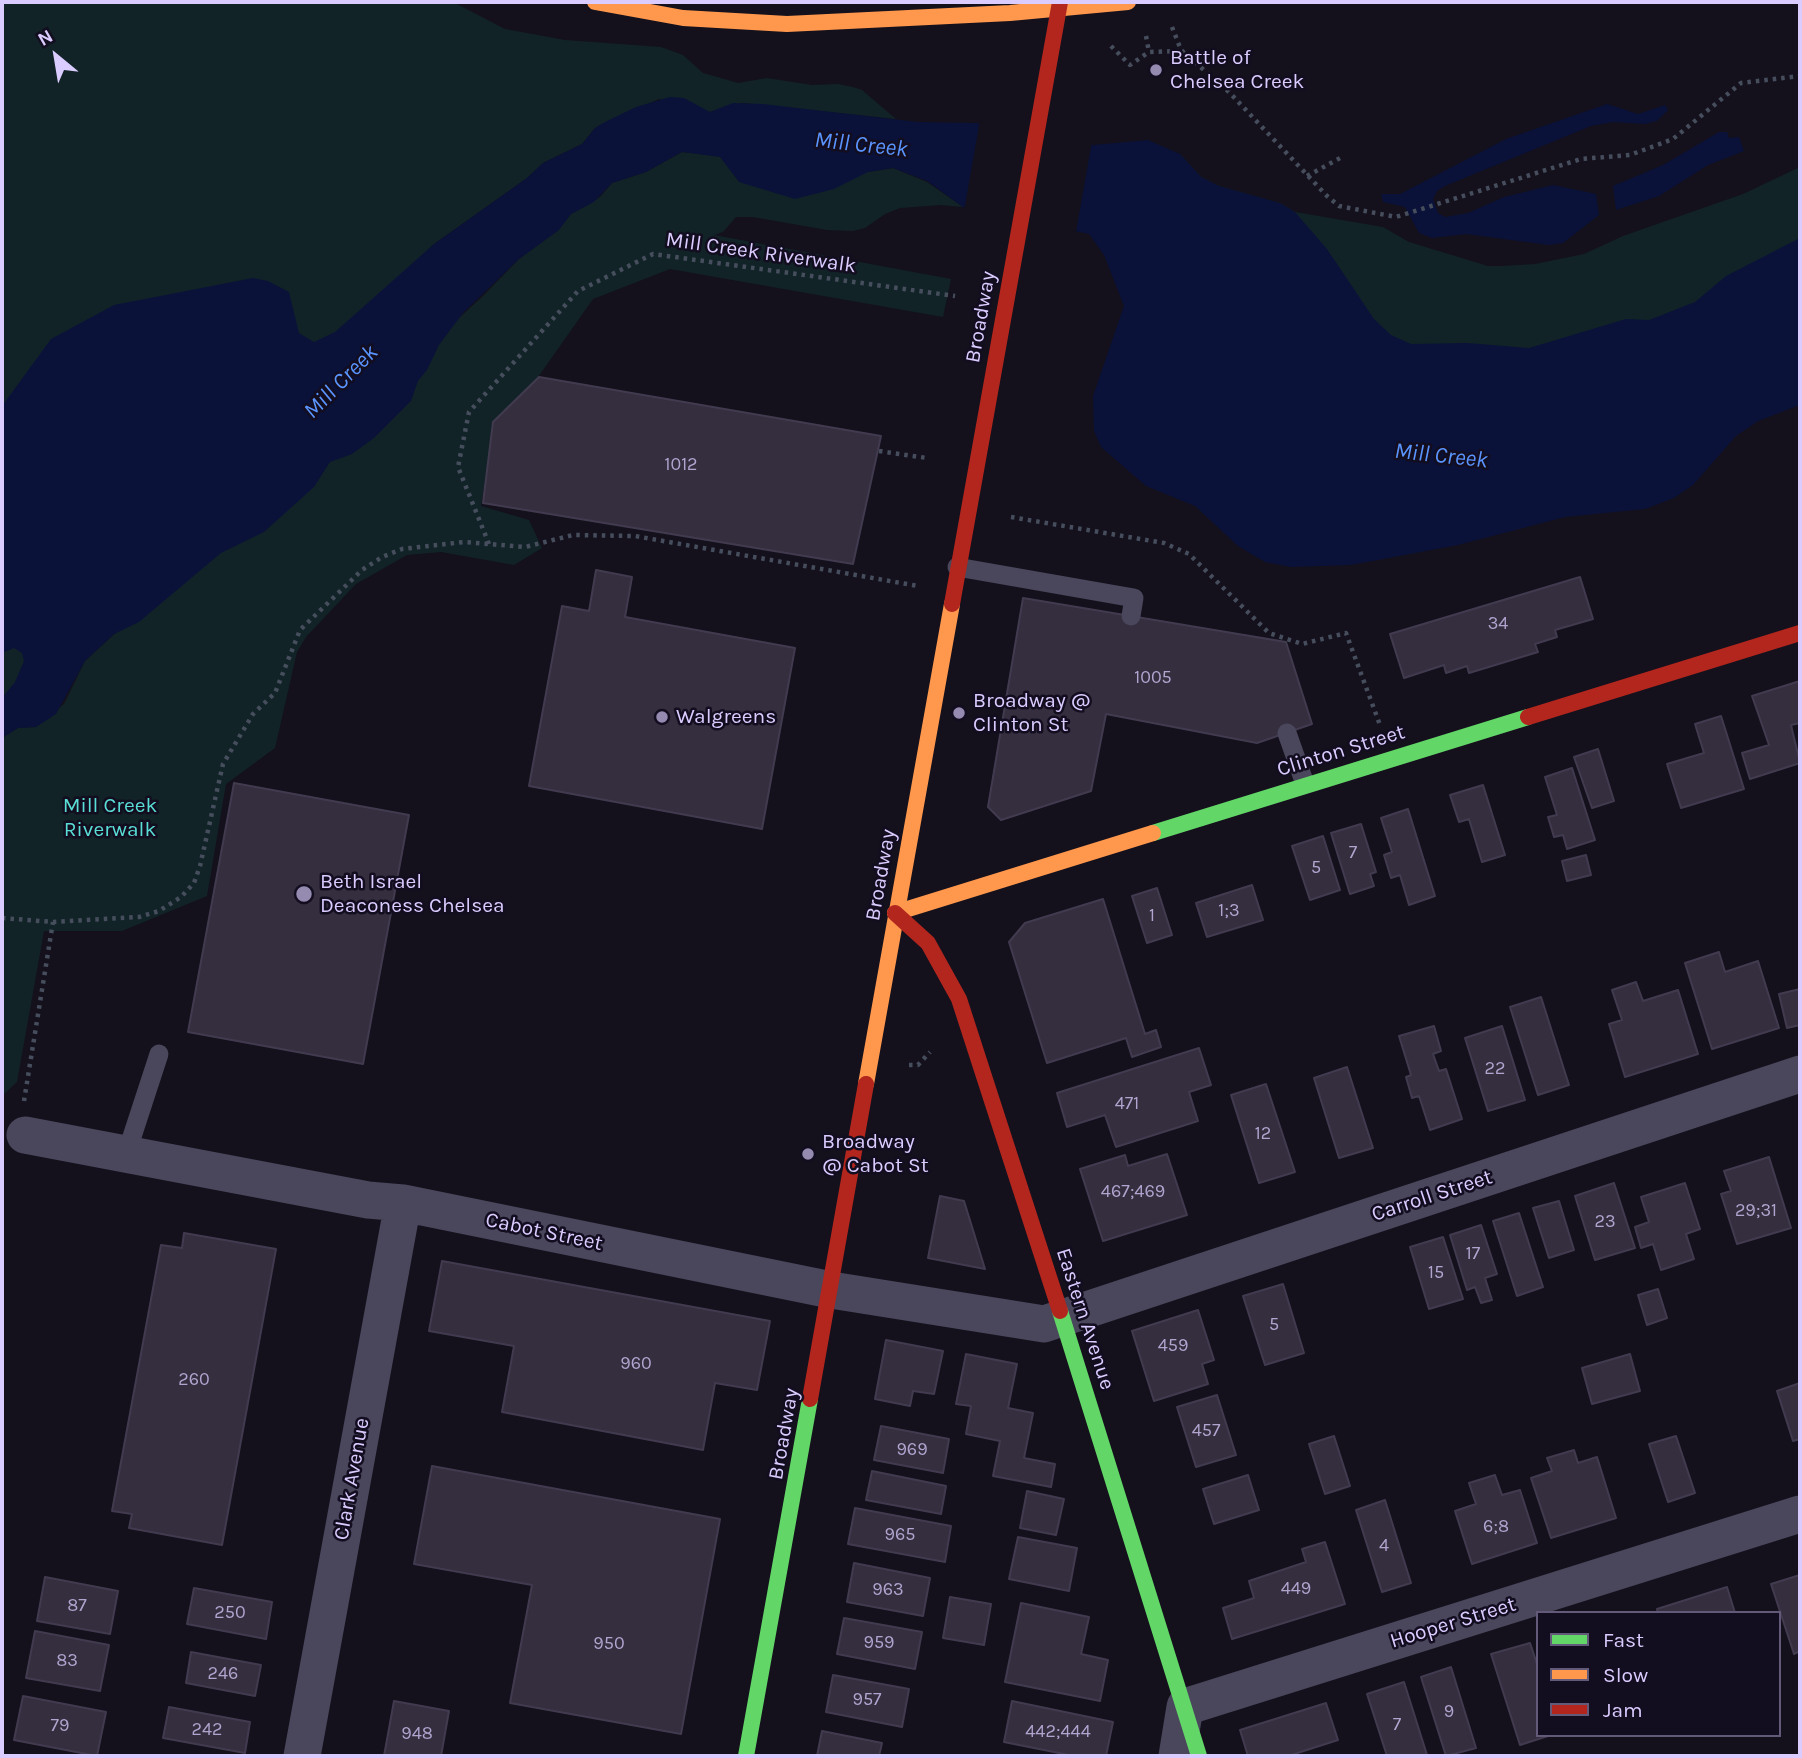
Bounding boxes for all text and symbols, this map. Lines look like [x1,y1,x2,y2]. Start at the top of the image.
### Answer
north arrow [21,21,91,91]
text: N [34,25,57,51]
place label: Battle of Chelsea Creek [1170,45,1304,95]
marker: Battle of Chelsea Creek [1148,62,1164,78]
water label: Mill Creek [813,126,909,164]
street label: Mill Creek Riverwalk [664,227,858,279]
street label: Broadway [961,269,1001,365]
water label: Mill Creek [298,339,384,425]
water label: Mill Creek [1393,437,1489,475]
house number: 1012 [664,454,698,476]
house number: 34 [1488,613,1508,635]
house number: 1005 [1134,667,1172,689]
place label: Broadway @ Clinton St [973,688,1090,738]
place label: Walgreens [676,704,776,730]
marker: Broadway @ Clinton St [951,705,967,721]
marker: Walgreens [654,709,670,725]
street label: Clinton Street [1274,720,1408,782]
park label: Mill Creek Riverwalk [63,793,157,843]
street label: Broadway [861,827,901,923]
house number: 7 [1349,842,1357,864]
house number: 5 [1311,857,1321,879]
place label: Beth Israel Deaconess Chelsea [320,869,505,919]
marker: Beth Israel Deaconess Chelsea [294,884,314,904]
house number: 1;3 [1218,900,1240,922]
house number: 1 [1149,905,1155,927]
house number: 22 [1485,1058,1505,1080]
house number: 471 [1115,1093,1139,1115]
house number: 12 [1255,1123,1271,1145]
place label: Broadway @ Cabot St [822,1129,929,1179]
marker: Broadway @ Cabot St [800,1146,816,1162]
street label: Carroll Street [1368,1165,1496,1227]
house number: 467;469 [1101,1181,1165,1203]
house number: 29;31 [1735,1200,1777,1222]
street label: Cabot Street [483,1207,605,1257]
house number: 23 [1594,1211,1616,1233]
house number: 17 [1466,1243,1480,1265]
street label: Eastern Avenue [1050,1245,1120,1393]
house number: 15 [1428,1262,1444,1284]
house number: 5 [1269,1314,1279,1336]
house number: 459 [1158,1335,1188,1357]
house number: 960 [620,1353,652,1375]
house number: 260 [178,1369,210,1391]
street label: Broadway [764,1386,804,1482]
street label: Clark Avenue [329,1416,375,1542]
house number: 457 [1192,1420,1220,1442]
house number: 969 [896,1439,928,1461]
house number: 6;8 [1483,1516,1509,1538]
house number: 965 [885,1524,915,1546]
house number: 4 [1379,1535,1389,1557]
house number: 449 [1281,1578,1311,1600]
house number: 963 [872,1579,904,1601]
street label: Hooper Street [1387,1592,1519,1654]
house number: 87 [67,1595,87,1617]
house number: 250 [214,1602,246,1624]
legend [1536,1611,1781,1737]
text: Fast [1603,1628,1644,1652]
house number: 959 [863,1632,895,1654]
house number: 950 [593,1633,625,1655]
house number: 83 [56,1650,78,1672]
house number: 246 [208,1663,238,1685]
text: Slow [1603,1663,1648,1687]
house number: 957 [852,1689,882,1711]
text: Jam [1603,1698,1643,1722]
house number: 9 [1444,1701,1454,1723]
house number: 7 [1393,1714,1401,1736]
house number: 79 [51,1715,69,1737]
house number: 242 [192,1719,222,1741]
house number: 442;444 [1025,1721,1091,1743]
house number: 948 [401,1723,433,1745]

